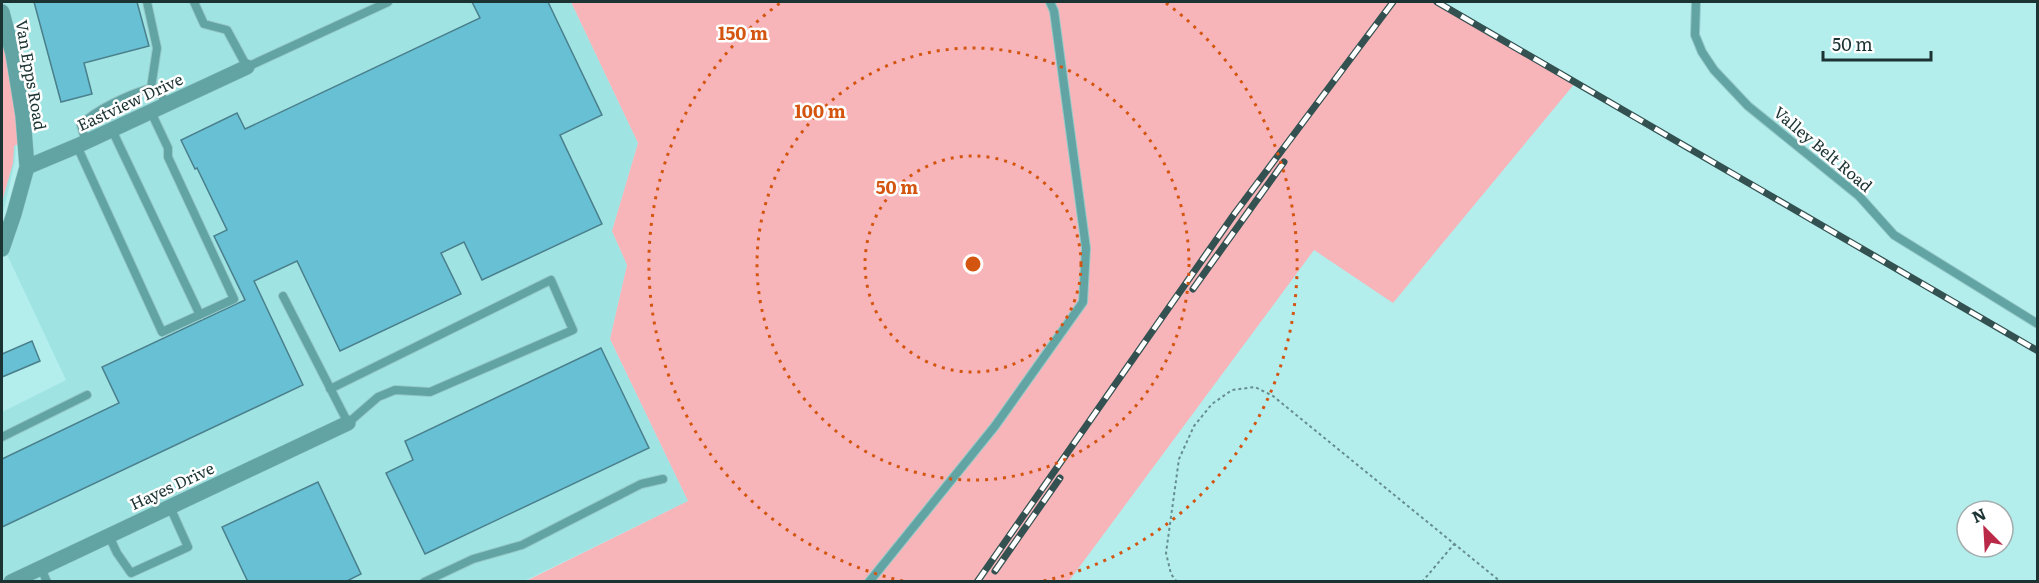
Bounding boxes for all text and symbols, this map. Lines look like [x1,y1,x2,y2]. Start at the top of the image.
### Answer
street label: Van Epps Road [10,18,54,132]
text: 150 m [718,19,768,46]
scale bar [1823,24,1931,62]
text: 50 m [1832,30,1873,57]
street label: Eastview Drive [73,66,186,136]
text: 100 m [794,97,846,124]
street label: Valley Belt Road [1769,100,1878,197]
text: 50 m [876,173,918,200]
centre of rings [963,254,983,274]
street label: Hayes Drive [125,455,218,515]
north arrow [1955,499,2015,559]
text: N [1967,501,1990,528]

